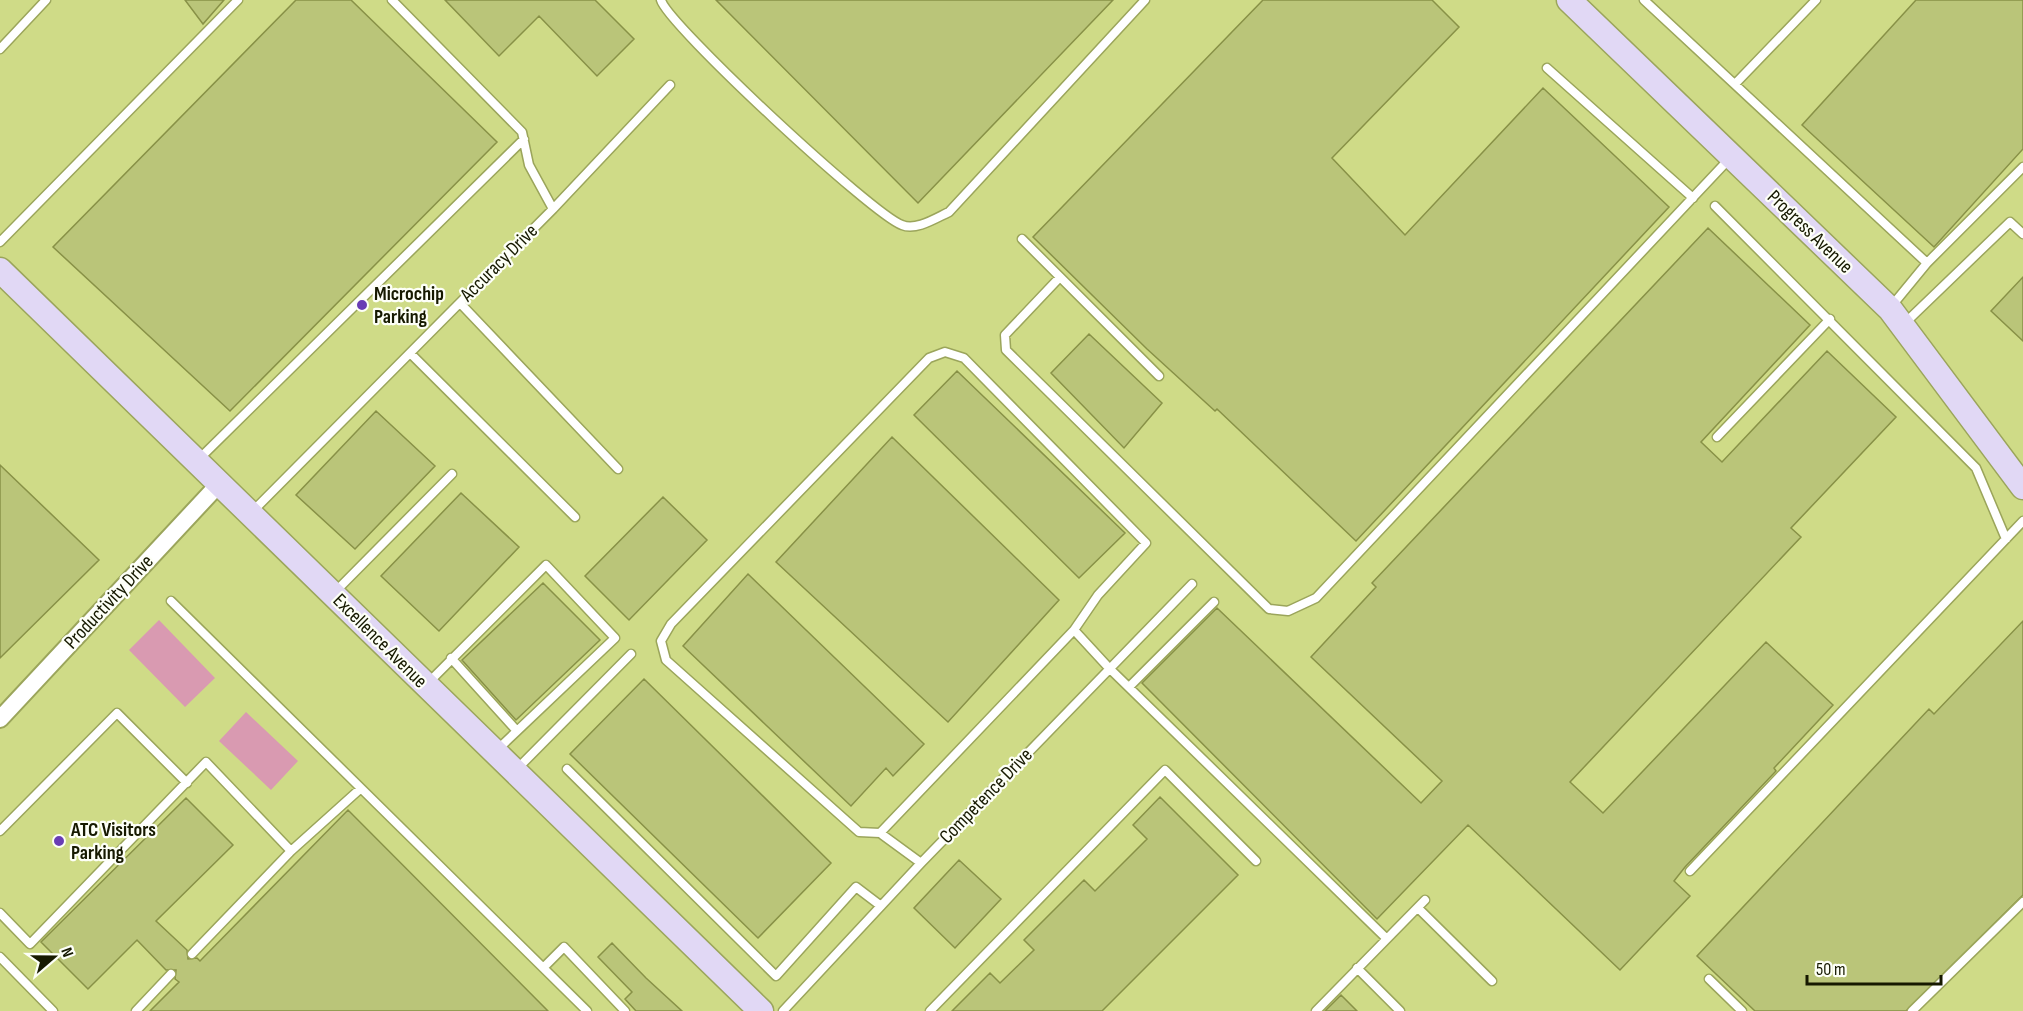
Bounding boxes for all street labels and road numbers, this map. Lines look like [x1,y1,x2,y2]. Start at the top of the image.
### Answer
street label: Progress Avenue [1762,185,1858,279]
street label: Accuracy Drive [454,219,543,308]
street label: Productivity Drive [59,550,159,654]
street label: Excellence Avenue [328,589,432,693]
street label: Competence Drive [934,743,1038,849]

